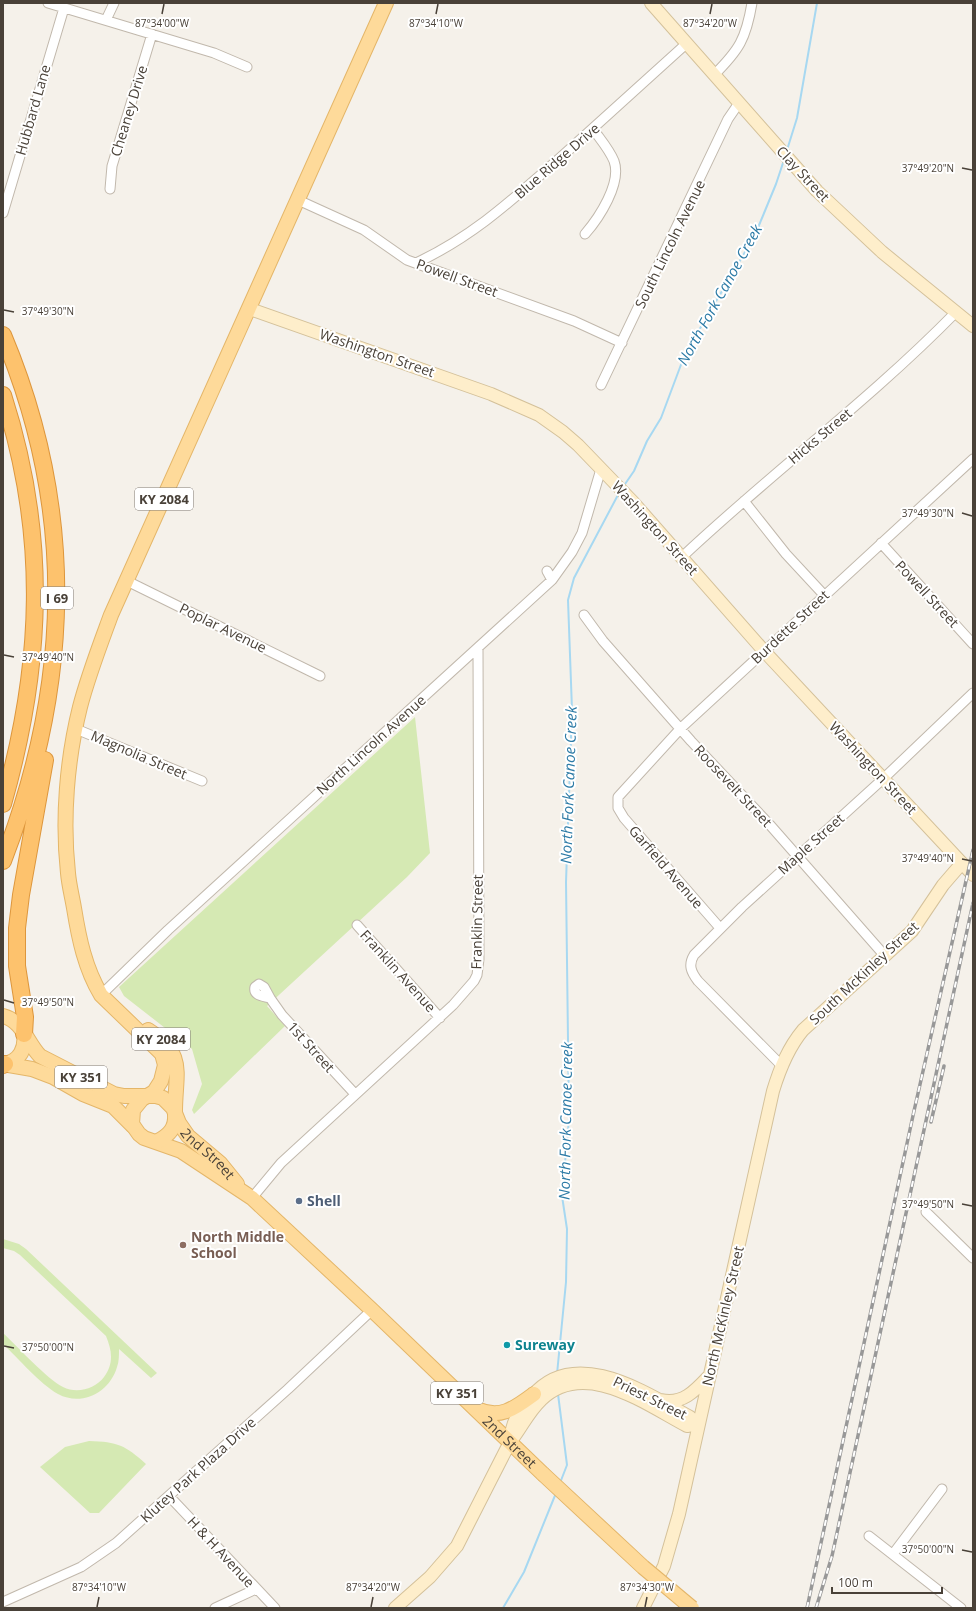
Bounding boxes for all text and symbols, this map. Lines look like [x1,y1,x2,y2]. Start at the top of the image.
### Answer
text: 87°34'00"W [135,16,190,30]
text: 87°34'10"W [409,16,464,30]
text: 87°34'20"W [683,16,738,30]
street label: Hubbard Lane [11,62,55,157]
street label: Cheaney Drive [106,63,151,159]
street label: Blue Ridge Drive [510,118,603,203]
street label: Clay Street [773,142,834,206]
text: 37°49'20"N [902,161,954,175]
street label: South Lincoln Avenue [630,176,709,311]
water label: North Fork Canoe Creek [672,220,766,368]
street label: Powell Street [414,254,501,301]
text: 37°49'30"N [22,304,74,318]
street label: Washington Street [317,324,437,381]
street label: Hicks Street [784,403,855,468]
street label: Washington Street [608,477,703,579]
road number: KY 2084 [135,488,193,510]
text: 37°49'30"N [902,506,954,520]
street label: Powell Street [891,556,963,631]
street label: Burdette Street [746,585,833,668]
road number: I 69 [41,587,73,609]
street label: Poplar Avenue [176,598,270,657]
text: 37°49'40"N [22,650,74,664]
street label: North Lincoln Avenue [312,690,429,799]
water label: North Fork Canoe Creek [555,705,581,864]
street label: Washington Street [825,717,921,818]
street label: Magnolia Street [88,726,190,783]
street label: Roosevelt Street [690,740,777,831]
street label: Maple Street [773,809,848,878]
street label: Garfield Avenue [625,821,708,912]
text: 37°49'40"N [902,851,954,865]
street label: Franklin Street [466,874,487,970]
street label: South McKinley Street [805,917,922,1028]
street label: Franklin Avenue [356,925,441,1016]
text: 37°49'50"N [22,995,74,1009]
street label: 1st Street [283,1017,339,1076]
road number: KY 2084 [132,1028,190,1050]
water label: North Fork Canoe Creek [554,1041,576,1200]
road number: KY 351 [55,1066,107,1088]
street label: 2nd Street [176,1124,239,1183]
place label: Shell [307,1191,341,1210]
marker: Shell [294,1196,304,1206]
text: 37°49'50"N [902,1197,954,1211]
place label: North Middle School [191,1227,284,1262]
marker: North Middle School [178,1240,188,1250]
street label: North McKinley Street [697,1244,748,1388]
place label: Sureway [515,1335,575,1354]
text: 37°50'00"N [22,1340,74,1354]
marker: Sureway [502,1340,512,1350]
street label: Priest Street [610,1371,690,1424]
road number: KY 351 [431,1382,483,1404]
street label: 2nd Street [479,1411,541,1472]
street label: Klutey Park Plaza Drive [136,1413,260,1527]
street label: H & H Avenue [184,1512,259,1591]
text: 37°50'00"N [902,1542,954,1556]
scale bar [832,1569,942,1595]
text: 100 m [838,1574,873,1591]
text: 87°34'10"W [72,1580,127,1594]
text: 87°34'20"W [346,1580,401,1594]
text: 87°34'30"W [620,1580,675,1594]

